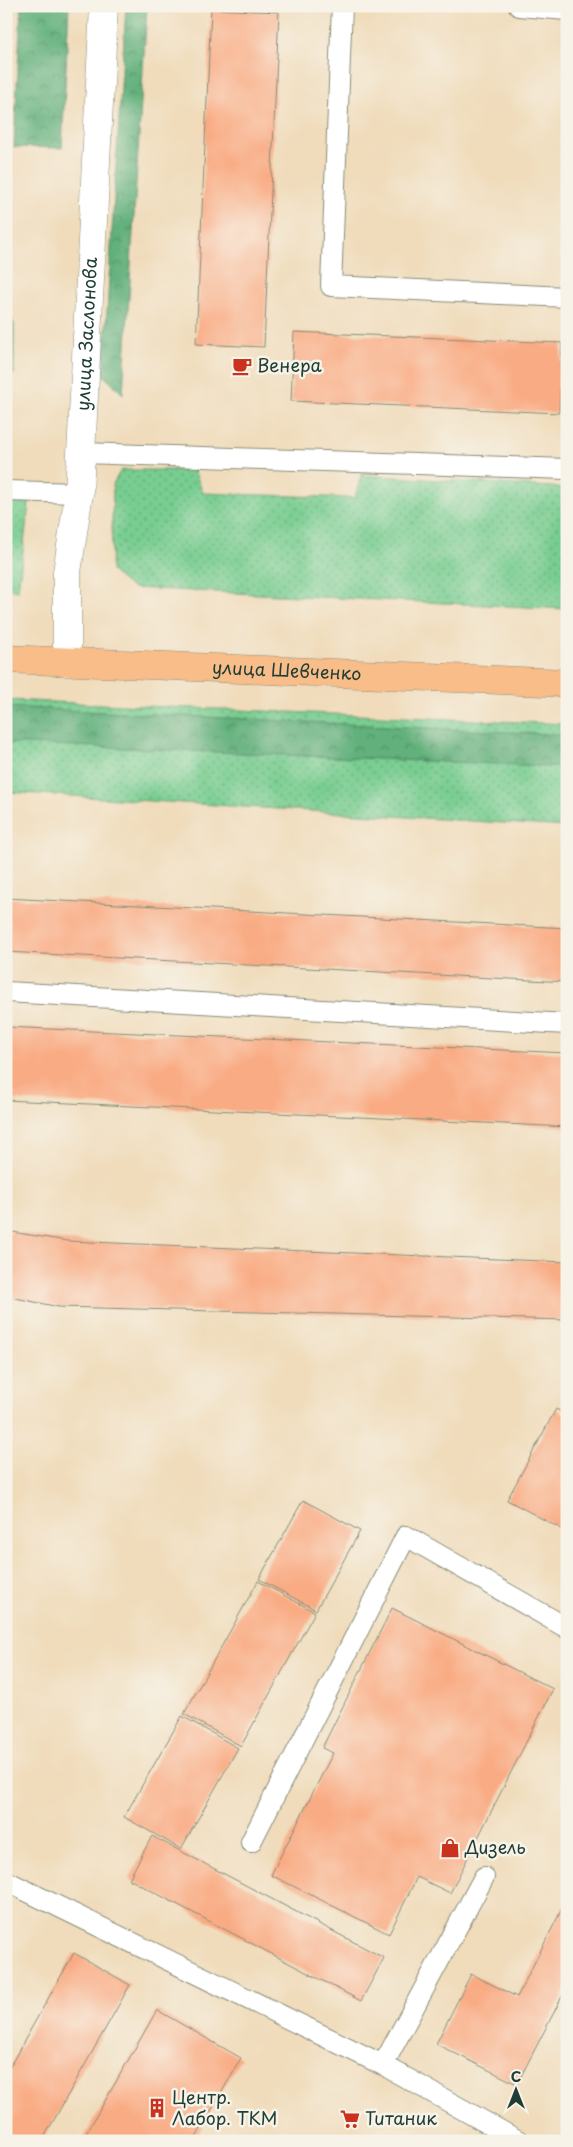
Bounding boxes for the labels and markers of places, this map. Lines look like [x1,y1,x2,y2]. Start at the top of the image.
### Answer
place label: Венера [257,351,323,378]
cafe icon: Венера [231,355,253,377]
place label: Дизель [464,1833,526,1860]
shop icon: Дизель [439,1837,461,1859]
place label: Центр. Лабор. ТКМ [172,2083,277,2131]
building icon: Центр. Лабор. ТКМ [146,2097,168,2119]
place label: Титаник [365,2104,437,2131]
supermarket icon: Титаник [339,2108,361,2130]

